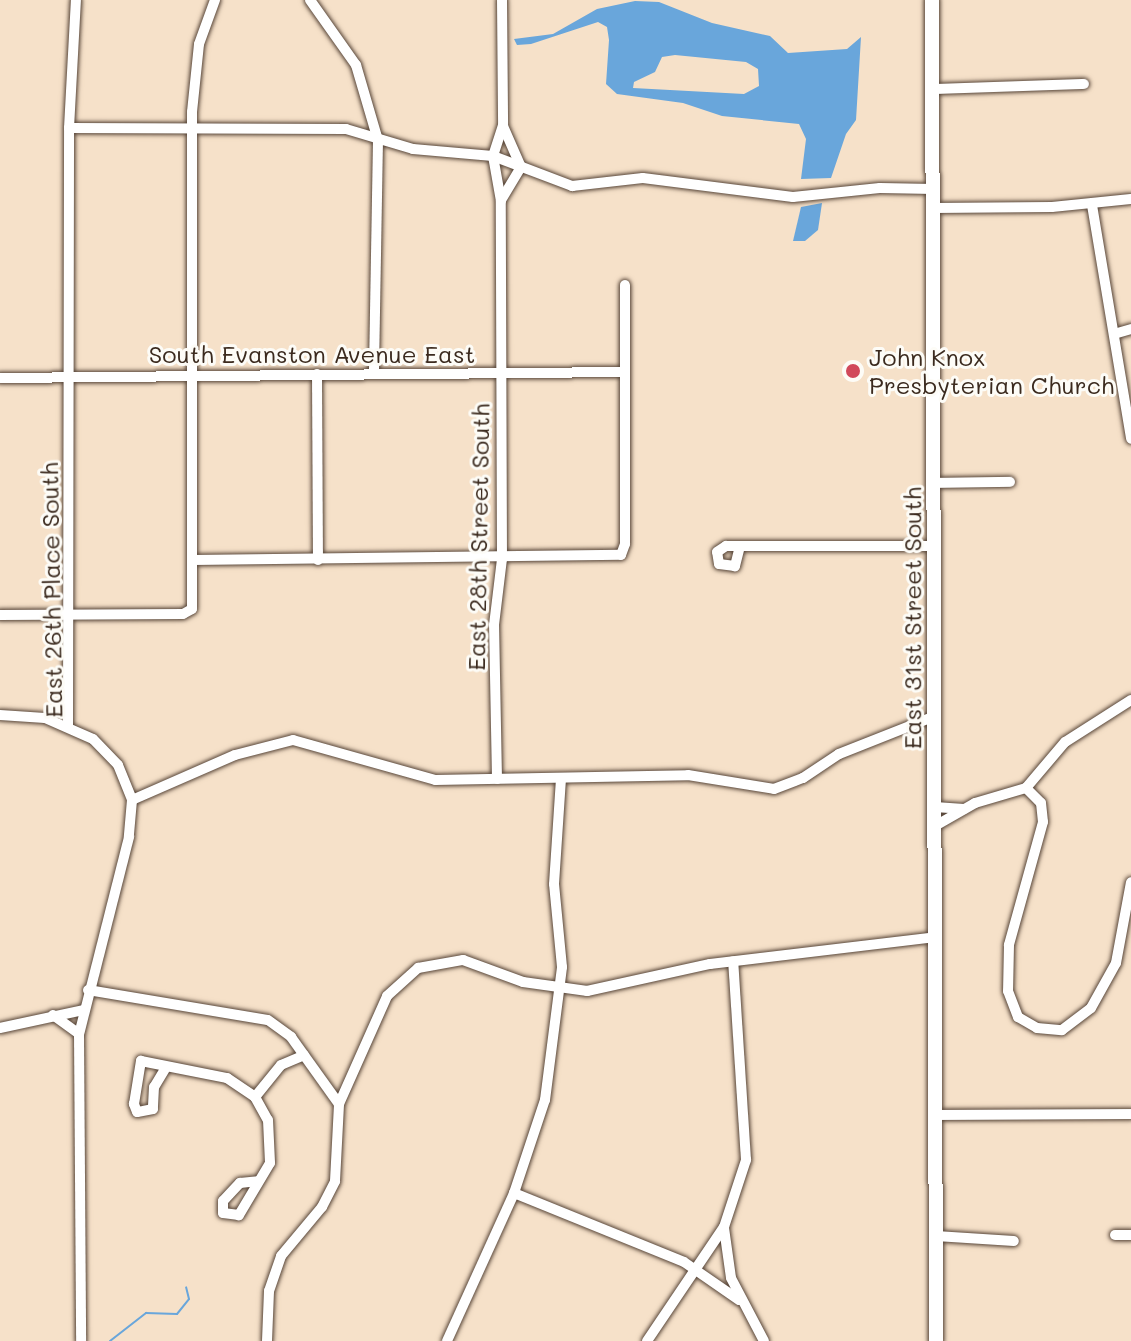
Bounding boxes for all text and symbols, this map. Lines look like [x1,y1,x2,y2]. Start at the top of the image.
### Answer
street label: South Evanston Avenue East [149,340,475,368]
place label: John Knox Presbyterian Church [869,343,1114,399]
marker: John Knox Presbyterian Church [844,362,862,380]
street label: East 28th Street South [461,403,495,671]
street label: East 26th Place South [34,462,68,718]
street label: East 31st Street South [898,487,926,749]

